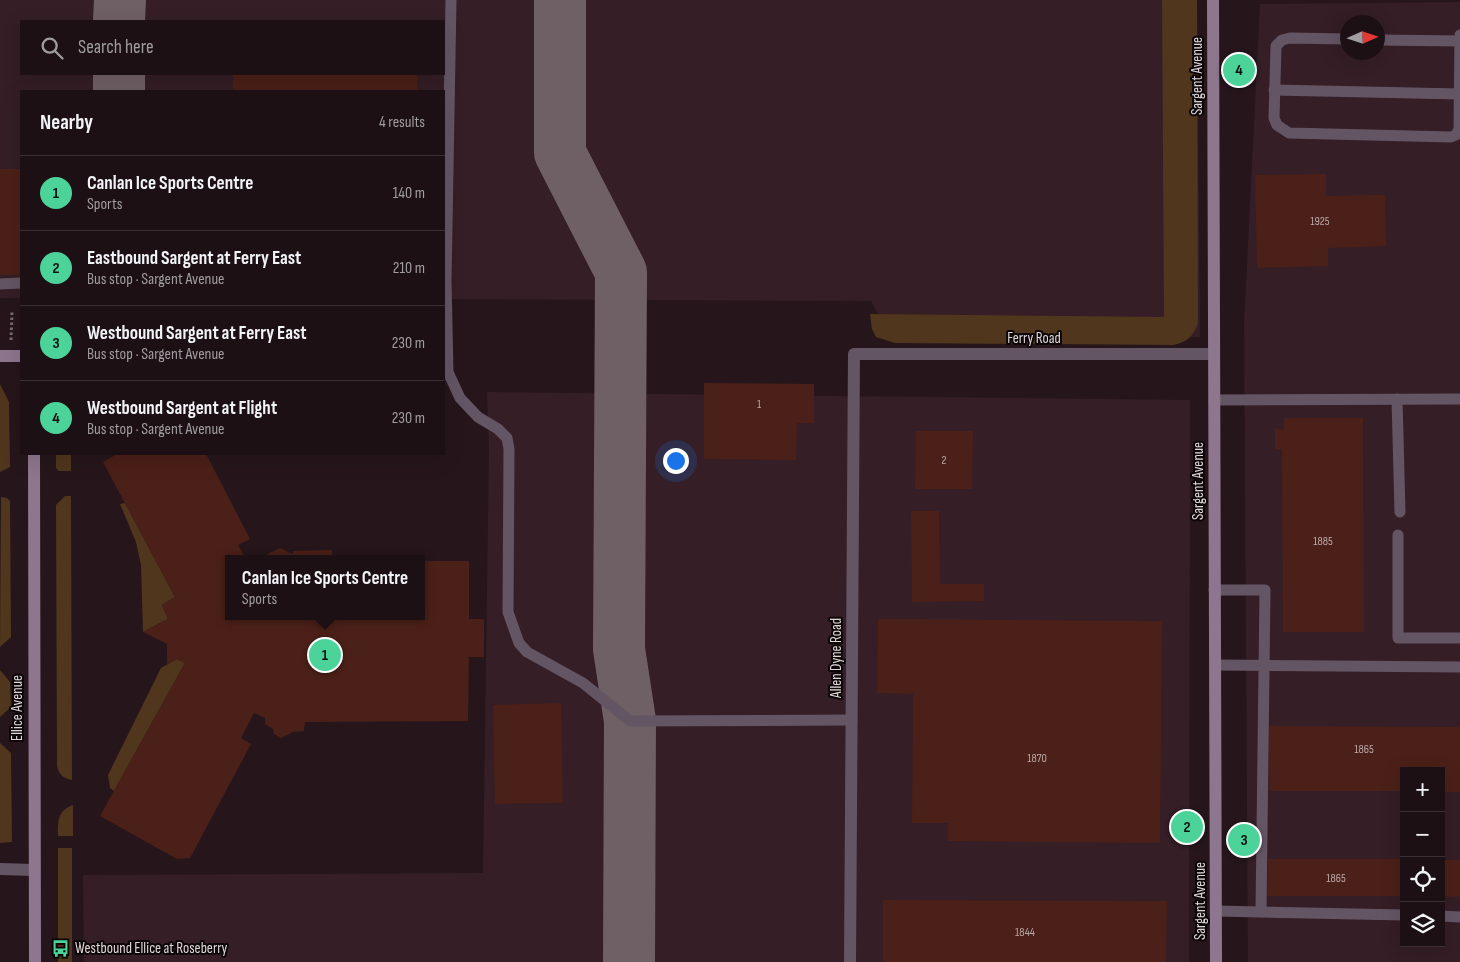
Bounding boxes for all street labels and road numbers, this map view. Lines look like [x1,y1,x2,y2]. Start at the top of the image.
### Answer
street label: Sargent Avenue [1188,37,1207,115]
street label: Ferry Road [1007,329,1061,348]
street label: Sargent Avenue [1189,442,1208,520]
street label: Allen Dyne Road [827,618,846,699]
street label: Ellice Avenue [8,675,27,741]
street label: Sargent Avenue [1191,862,1210,940]

